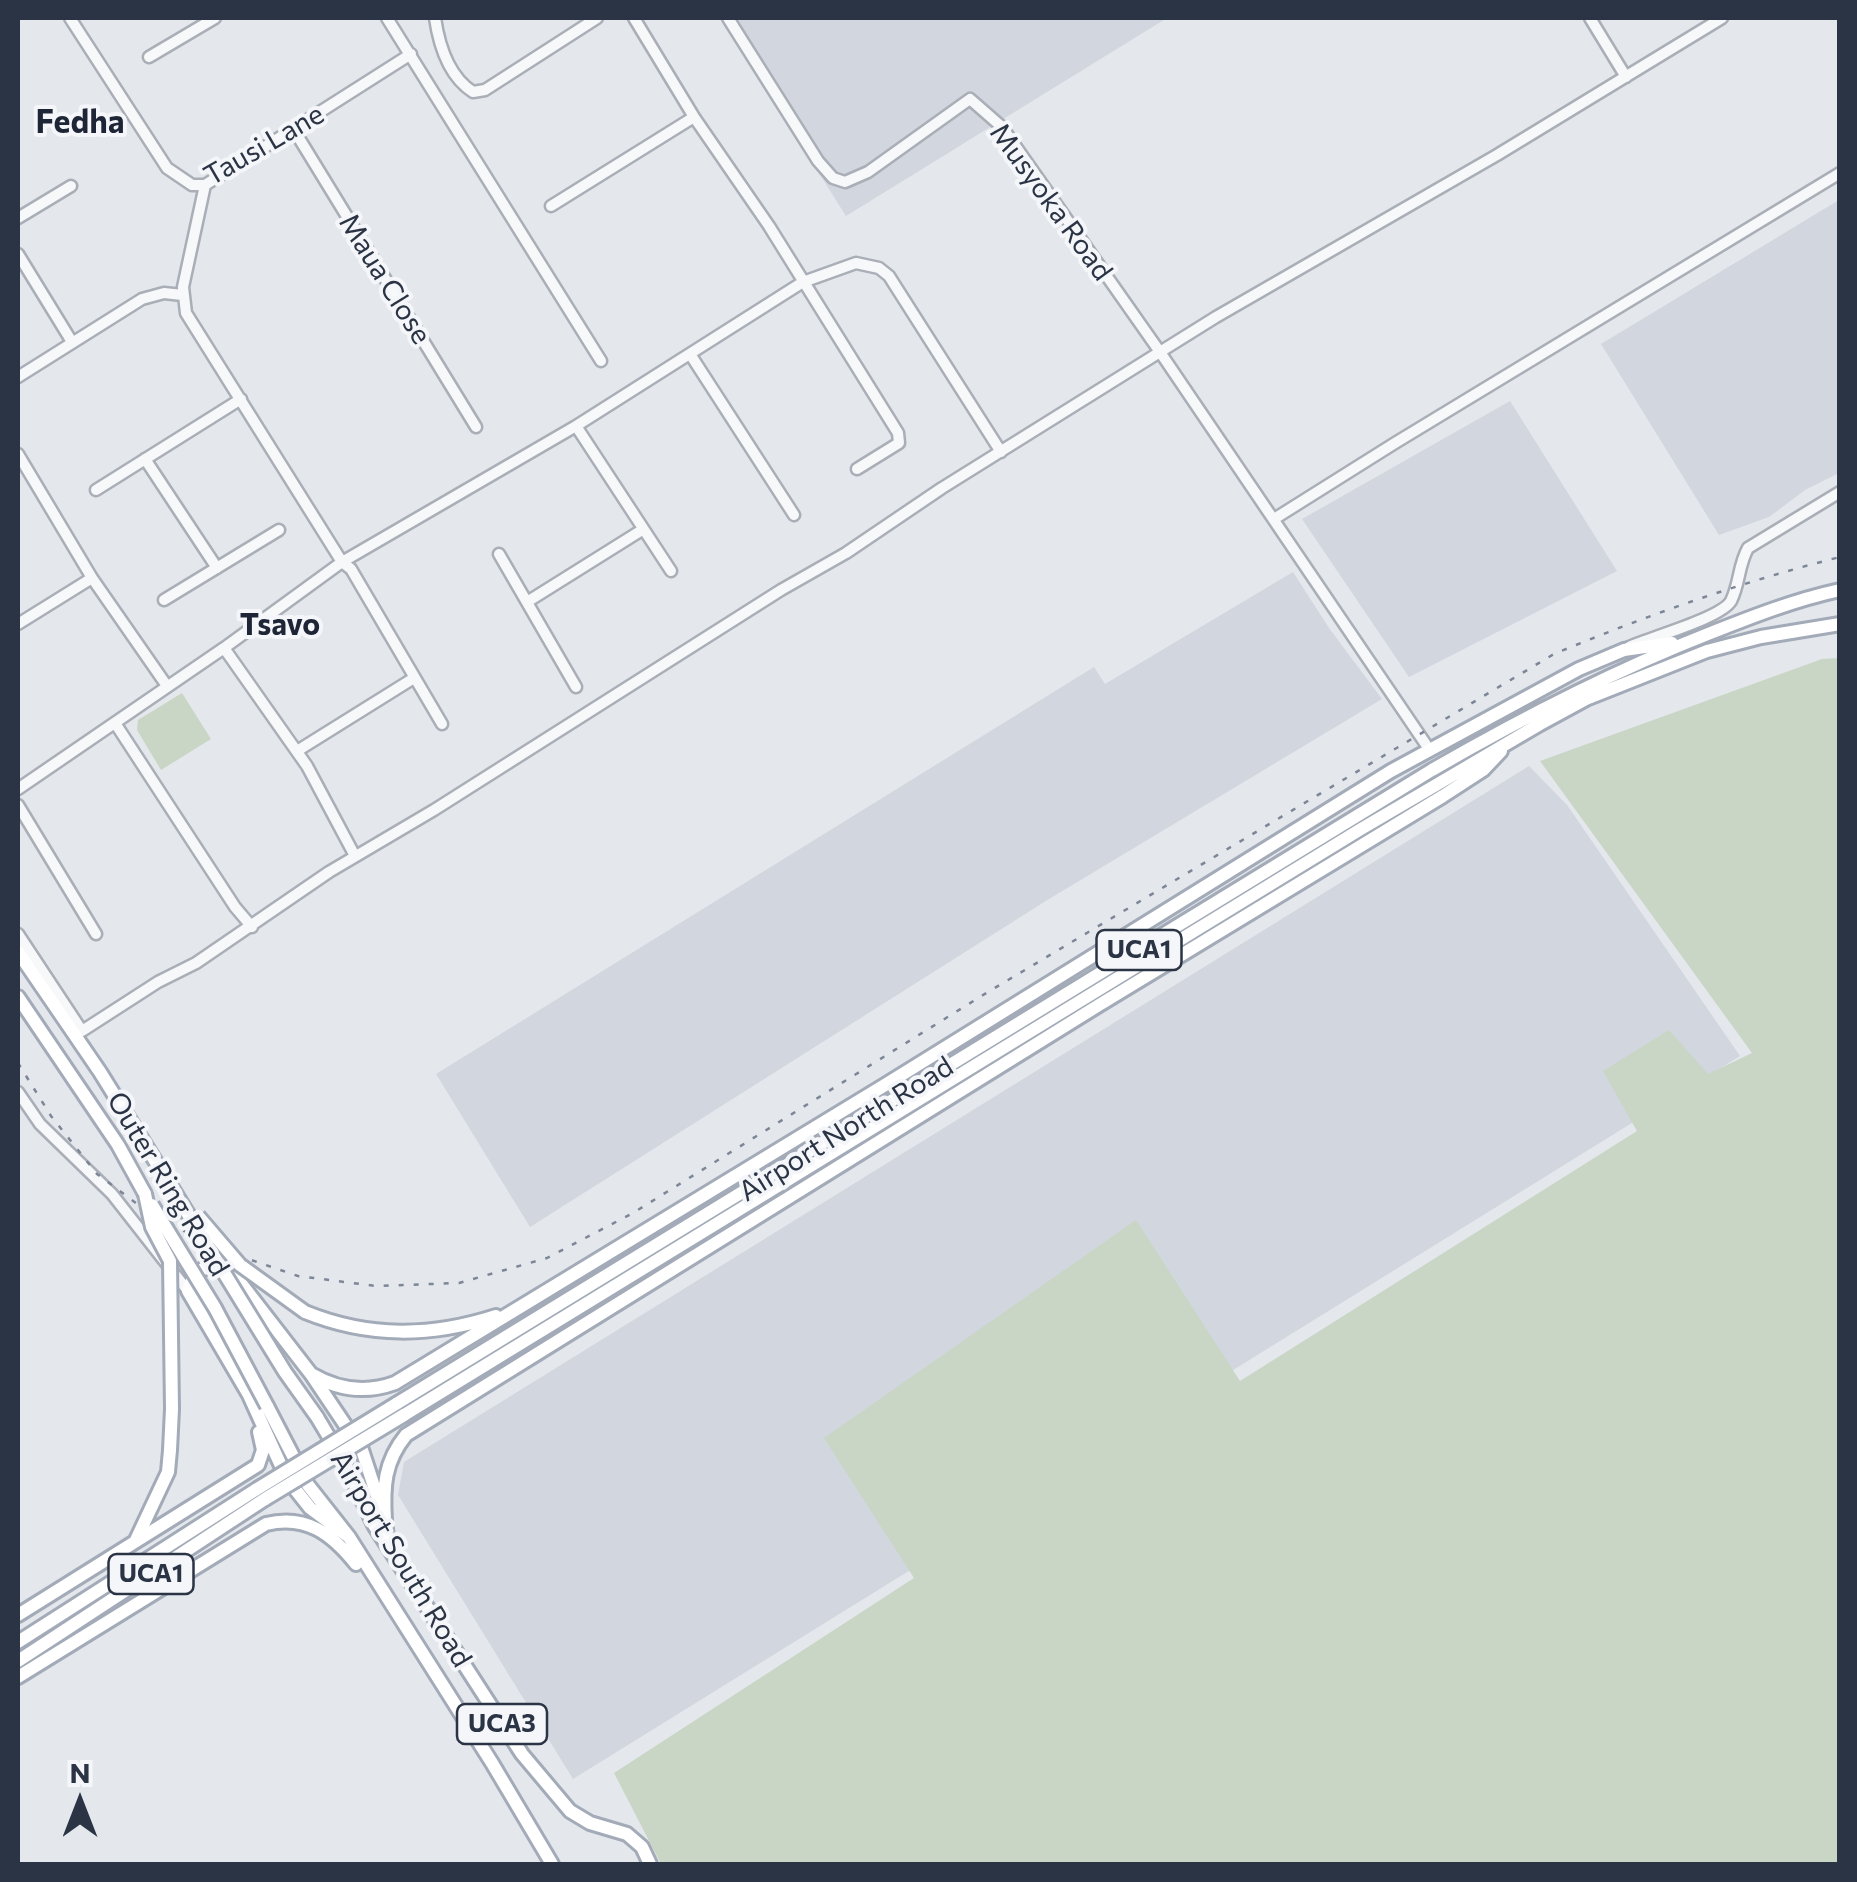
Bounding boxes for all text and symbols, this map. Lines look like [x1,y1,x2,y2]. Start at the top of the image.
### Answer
street label: Tausi Lane [198,97,330,193]
district label: Fedha [35,103,125,141]
street label: Musyoka Road [983,117,1119,287]
street label: Maua Close [332,208,438,350]
district label: Tsavo [240,607,320,643]
road number: UCA1 [1096,930,1182,970]
street label: Airport North Road [733,1049,959,1209]
street label: Outer Ring Road [100,1086,236,1282]
street label: Airport South Road [323,1445,479,1673]
road number: UCA1 [108,1554,194,1594]
road number: UCA3 [457,1704,547,1744]
north arrow [30,1752,130,1852]
text: N [70,1755,91,1789]

